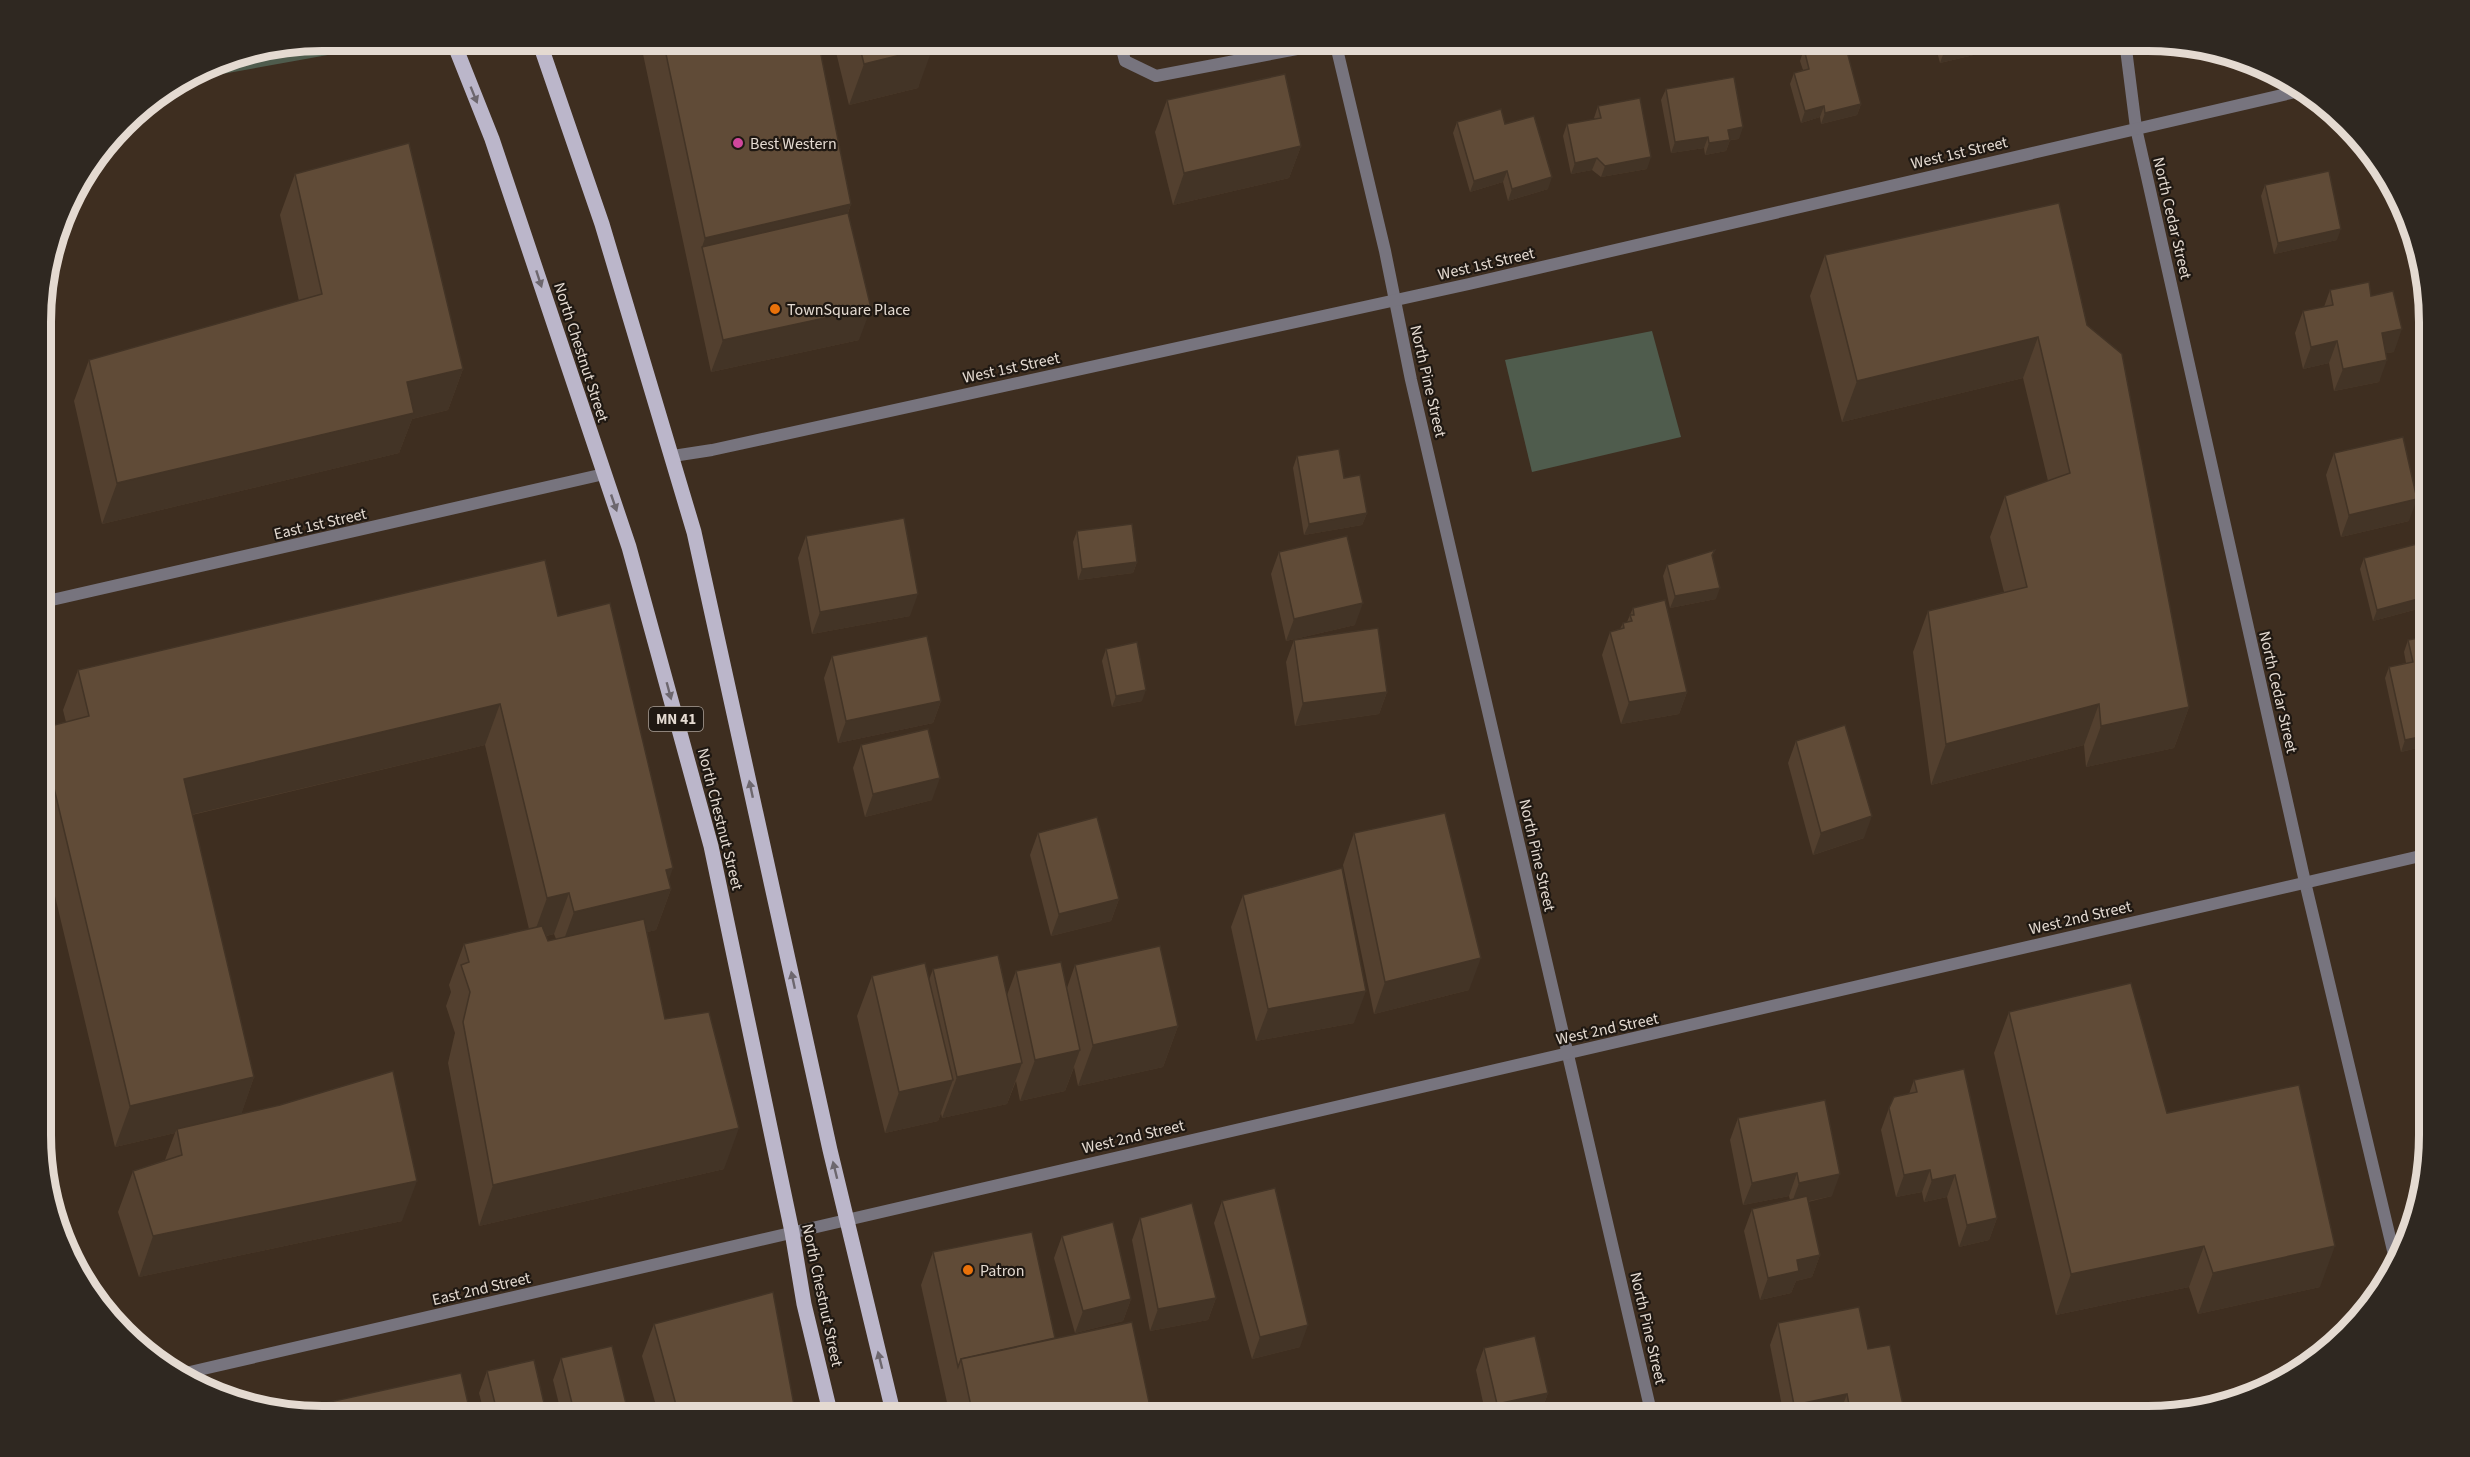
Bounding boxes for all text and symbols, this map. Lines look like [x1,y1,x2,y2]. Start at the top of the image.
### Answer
one-way arrow [469,86,479,104]
street label: West 1st Street [1909,131,2010,175]
place label: Best Western [750,133,837,155]
marker: Best Western [731,136,745,150]
street label: North Cedar Street [2147,155,2197,282]
street label: West 1st Street [1436,242,1537,286]
one-way arrow [534,270,544,288]
street label: North Chestnut Street [548,280,614,426]
place label: TownSquare Place [787,299,910,321]
marker: TownSquare Place [768,302,782,316]
street label: North Pine Street [1404,323,1452,440]
street label: West 1st Street [961,347,1062,389]
one-way arrow [610,495,620,513]
street label: East 1st Street [272,502,369,545]
street label: North Cedar Street [2253,629,2303,756]
one-way arrow [664,681,674,700]
road number: MN 41 [649,707,703,731]
street label: North Chestnut Street [692,746,748,893]
one-way arrow [746,779,755,798]
street label: North Pine Street [1513,797,1561,914]
street label: West 2nd Street [2027,895,2134,940]
one-way arrow [787,970,797,989]
street label: West 2nd Street [1554,1007,1661,1051]
street label: West 2nd Street [1080,1114,1187,1159]
one-way arrow [830,1161,839,1179]
street label: North Chestnut Street [796,1222,848,1369]
place label: Patron [980,1260,1024,1282]
marker: Patron [961,1263,975,1277]
street label: East 2nd Street [430,1267,533,1311]
street label: North Pine Street [1624,1270,1672,1387]
one-way arrow [874,1350,884,1369]

